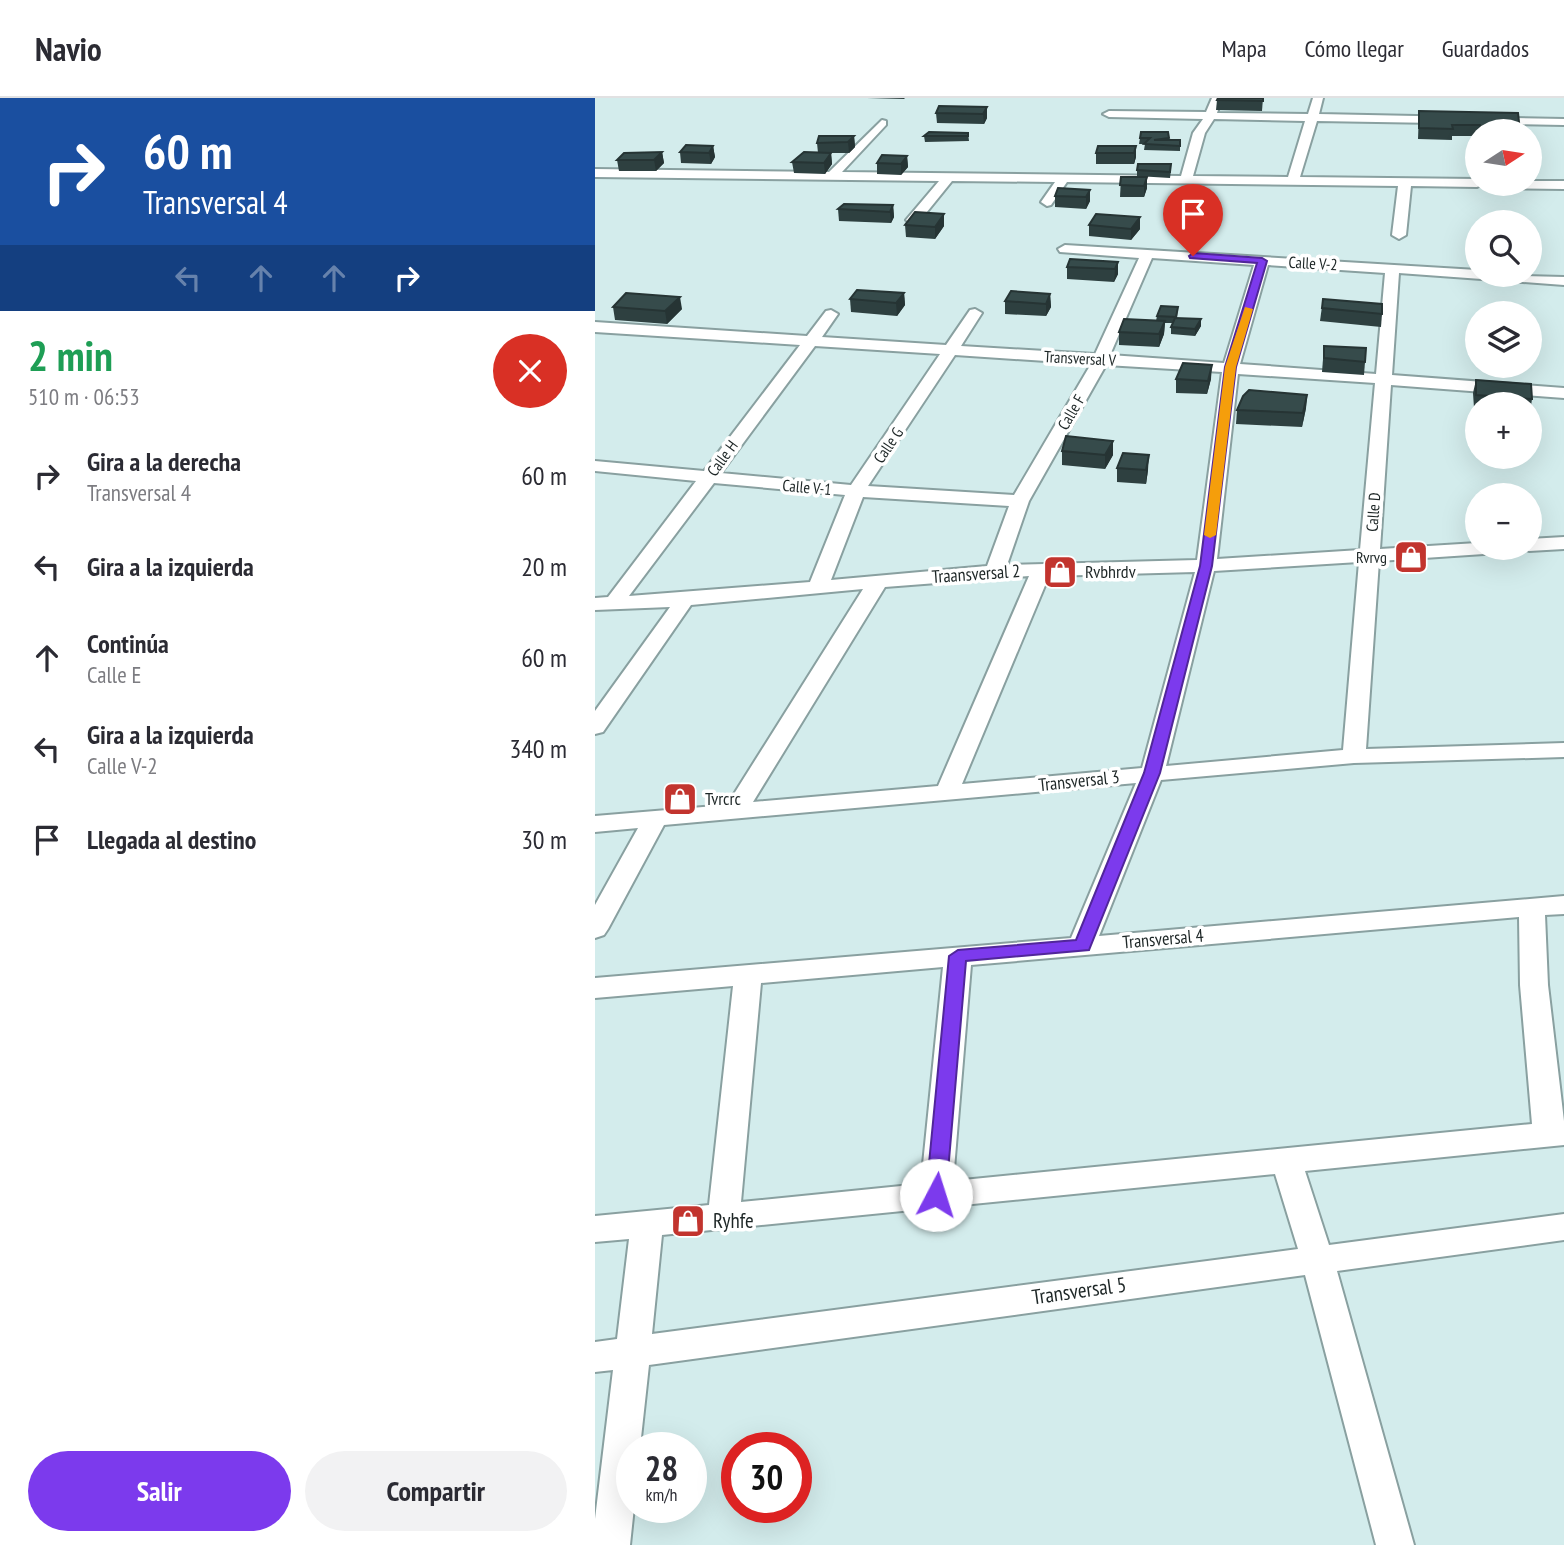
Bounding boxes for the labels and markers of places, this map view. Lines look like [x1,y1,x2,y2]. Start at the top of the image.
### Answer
pin [1163,184,1223,256]
shop icon: Rvrvg [1392,538,1430,576]
place label: Rvrvg [1356,547,1387,567]
shop icon: Rvbhrdv [1041,553,1079,591]
place label: Rvbhrdv [1085,560,1136,583]
shop icon: Tvrcrc [661,780,699,818]
place label: Tvrcrc [705,787,741,810]
shop icon: Ryhfe [669,1202,707,1240]
place label: Ryhfe [713,1207,754,1234]

